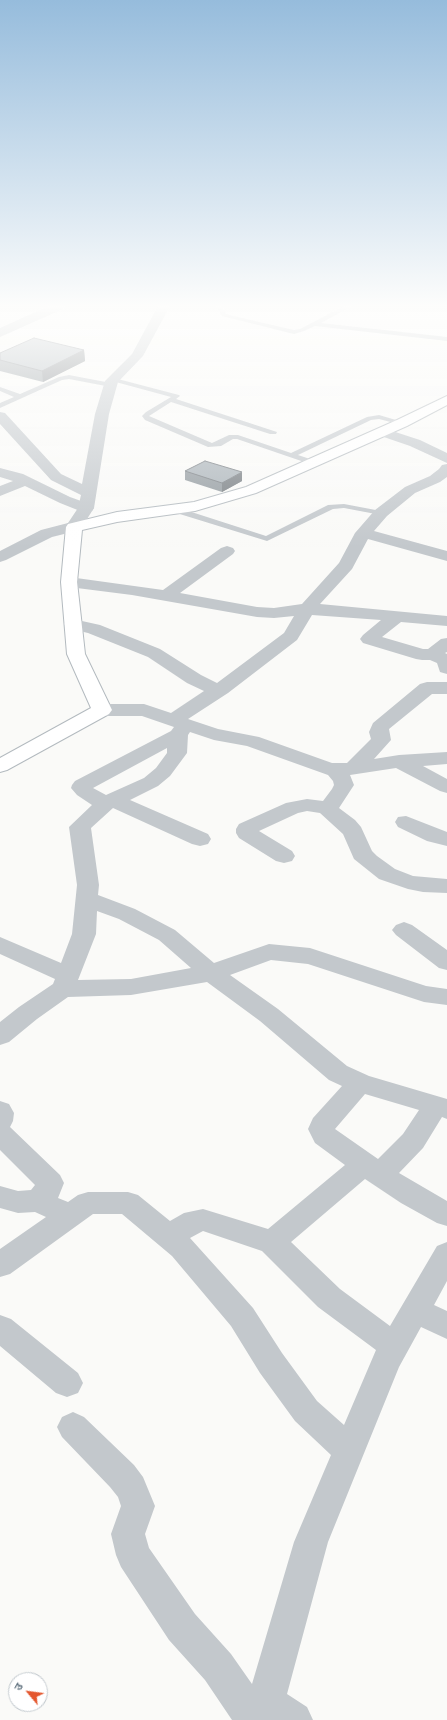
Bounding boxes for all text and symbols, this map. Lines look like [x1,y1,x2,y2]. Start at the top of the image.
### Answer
north arrow [8,1672,48,1712]
text: उ [12,1681,25,1692]

